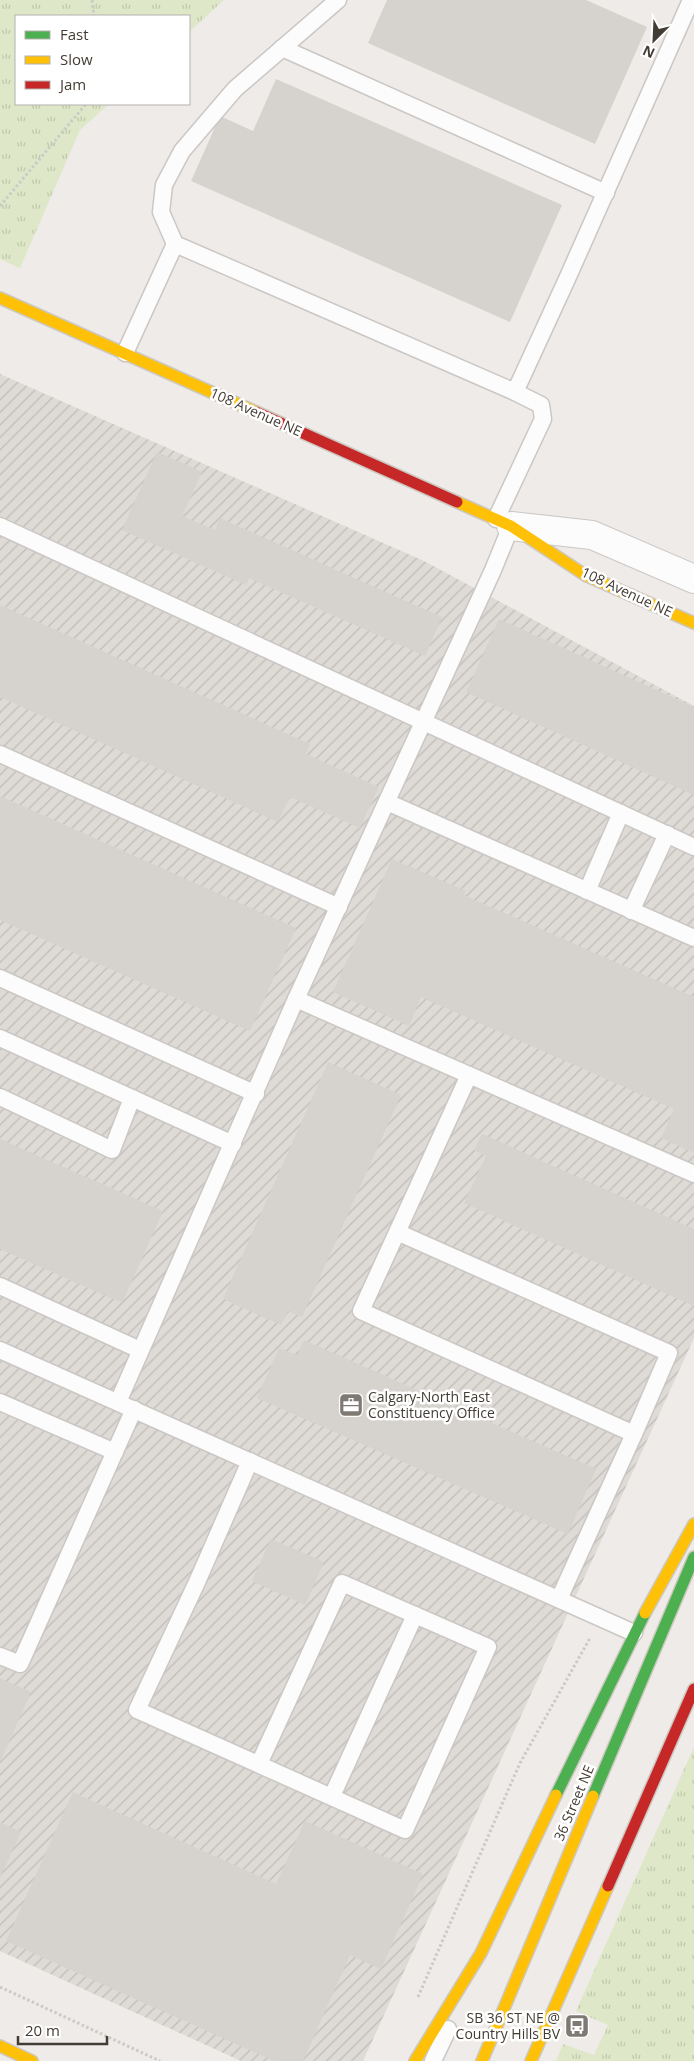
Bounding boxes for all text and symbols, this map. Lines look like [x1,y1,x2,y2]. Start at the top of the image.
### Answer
legend [15,15,190,105]
north arrow [629,15,679,65]
text: Fast [60,24,89,44]
text: N [639,41,658,63]
text: Slow [60,49,93,69]
text: Jam [58,74,86,94]
street label: 108 Avenue NE [207,383,305,440]
street label: 108 Avenue NE [579,562,676,621]
place label: Calgary-North East Constituency Office [368,1387,495,1422]
office icon: Calgary-North East Constituency Office [338,1392,364,1418]
street label: 36 Street NE [549,1762,598,1844]
place label: SB 36 ST NE @ Country Hills BV [456,2008,561,2043]
bus stop icon: SB 36 ST NE @ Country Hills BV [564,2013,590,2039]
scale bar [18,2014,106,2046]
text: 20 m [25,2020,60,2040]

